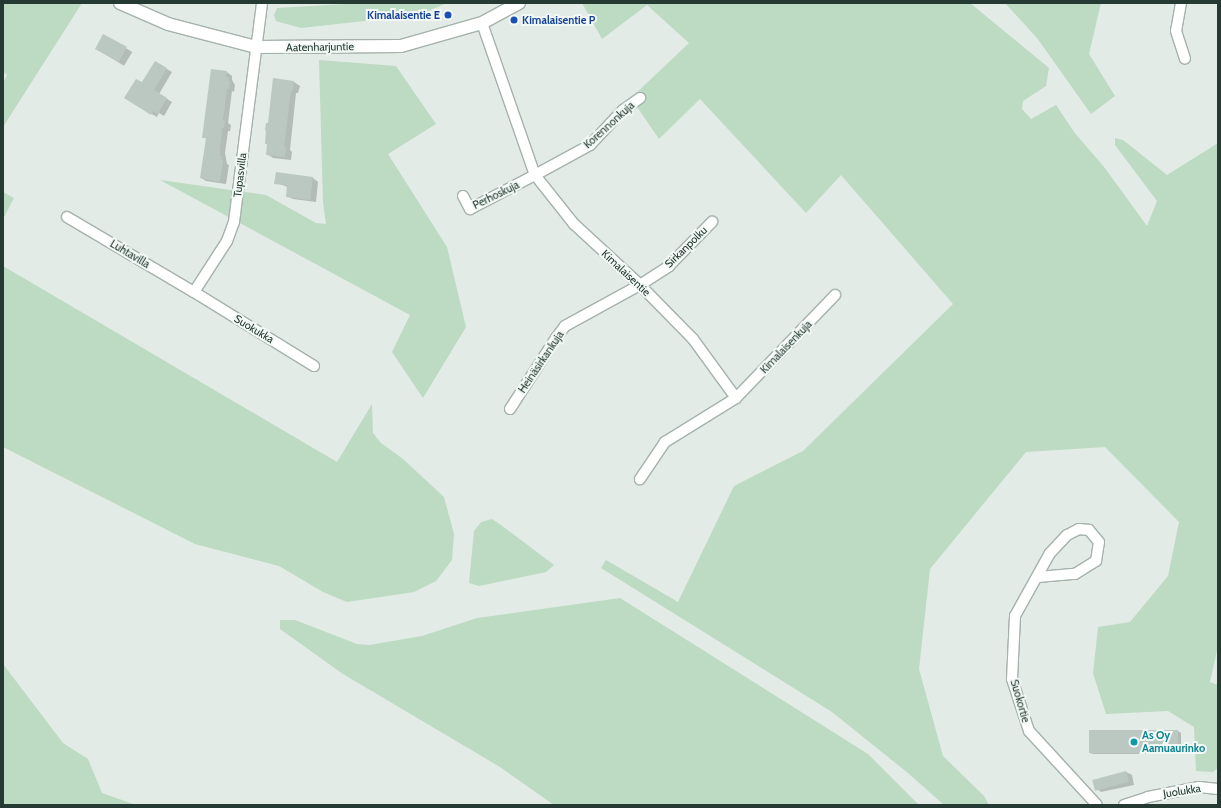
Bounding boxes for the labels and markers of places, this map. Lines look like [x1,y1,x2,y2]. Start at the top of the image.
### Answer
place label: Kimalaisentie E [367,8,440,22]
marker: Kimalaisentie E [443,10,453,20]
place label: Kimalaisentie P [522,13,595,27]
marker: Kimalaisentie P [509,15,519,25]
place label: As Oy Aamuaurinko [1142,729,1205,755]
marker: As Oy Aamuaurinko [1129,737,1139,747]

